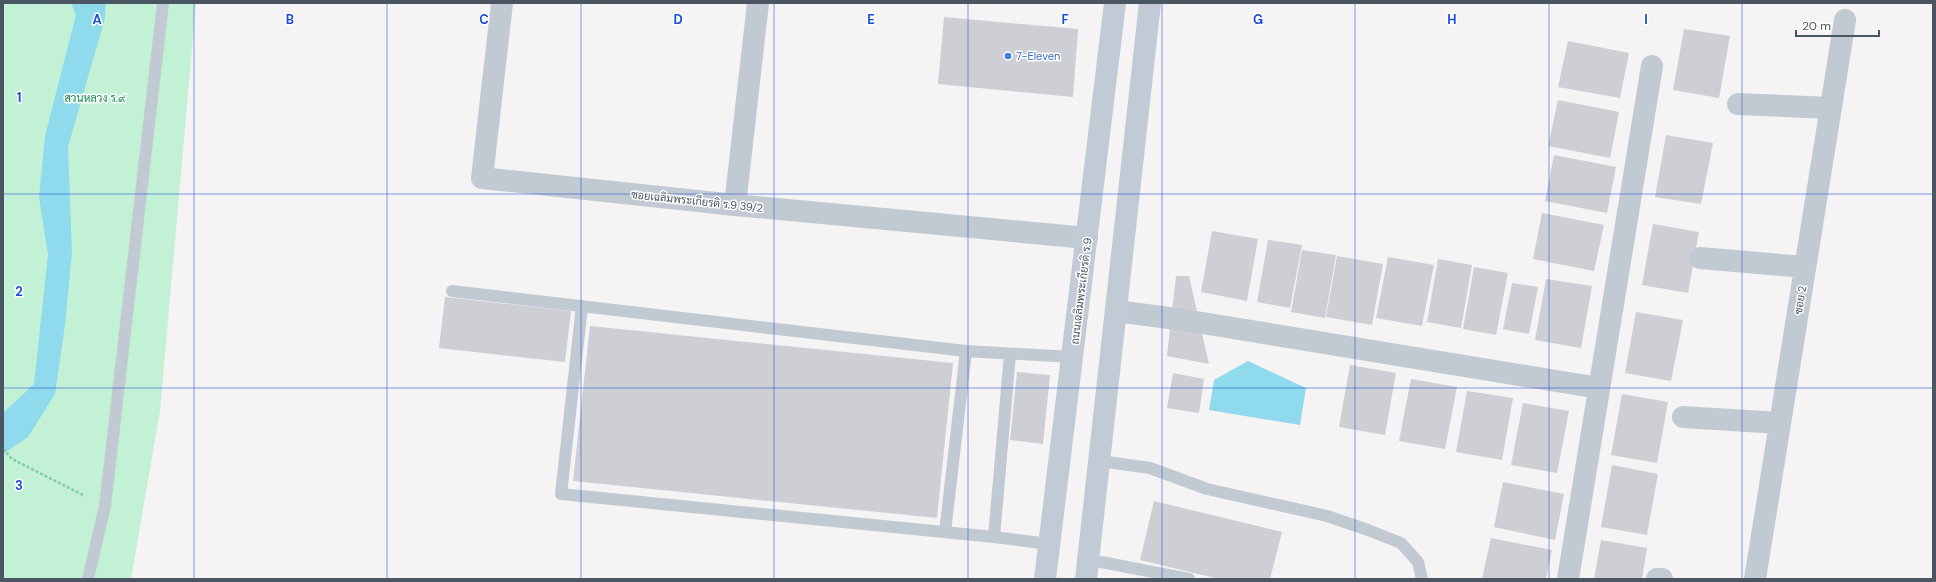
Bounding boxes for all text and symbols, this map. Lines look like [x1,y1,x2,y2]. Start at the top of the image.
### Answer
text: A [92,11,102,28]
text: B [286,11,294,28]
text: C [479,11,489,28]
text: D [673,11,683,28]
text: E [867,11,875,28]
text: F [1061,11,1069,28]
text: G [1253,11,1263,28]
text: H [1447,11,1457,28]
text: I [1644,11,1648,28]
scale bar [1796,12,1879,38]
text: 20 m [1802,18,1831,34]
place label: 7-Eleven [1016,49,1060,63]
marker: 7-Eleven [1003,51,1013,61]
text: 1 [17,89,21,106]
park label: สวนหลวง ร.๙ [64,91,126,105]
street label: ซอยเฉลิมพระเกียรติ ร.9 39/2 [630,186,764,215]
street label: ถนนเฉลิมพระเกียรติ ร.9 [1067,237,1095,345]
text: 2 [15,283,23,300]
street label: ซอย 2 [1791,285,1809,315]
text: 3 [15,477,23,494]

